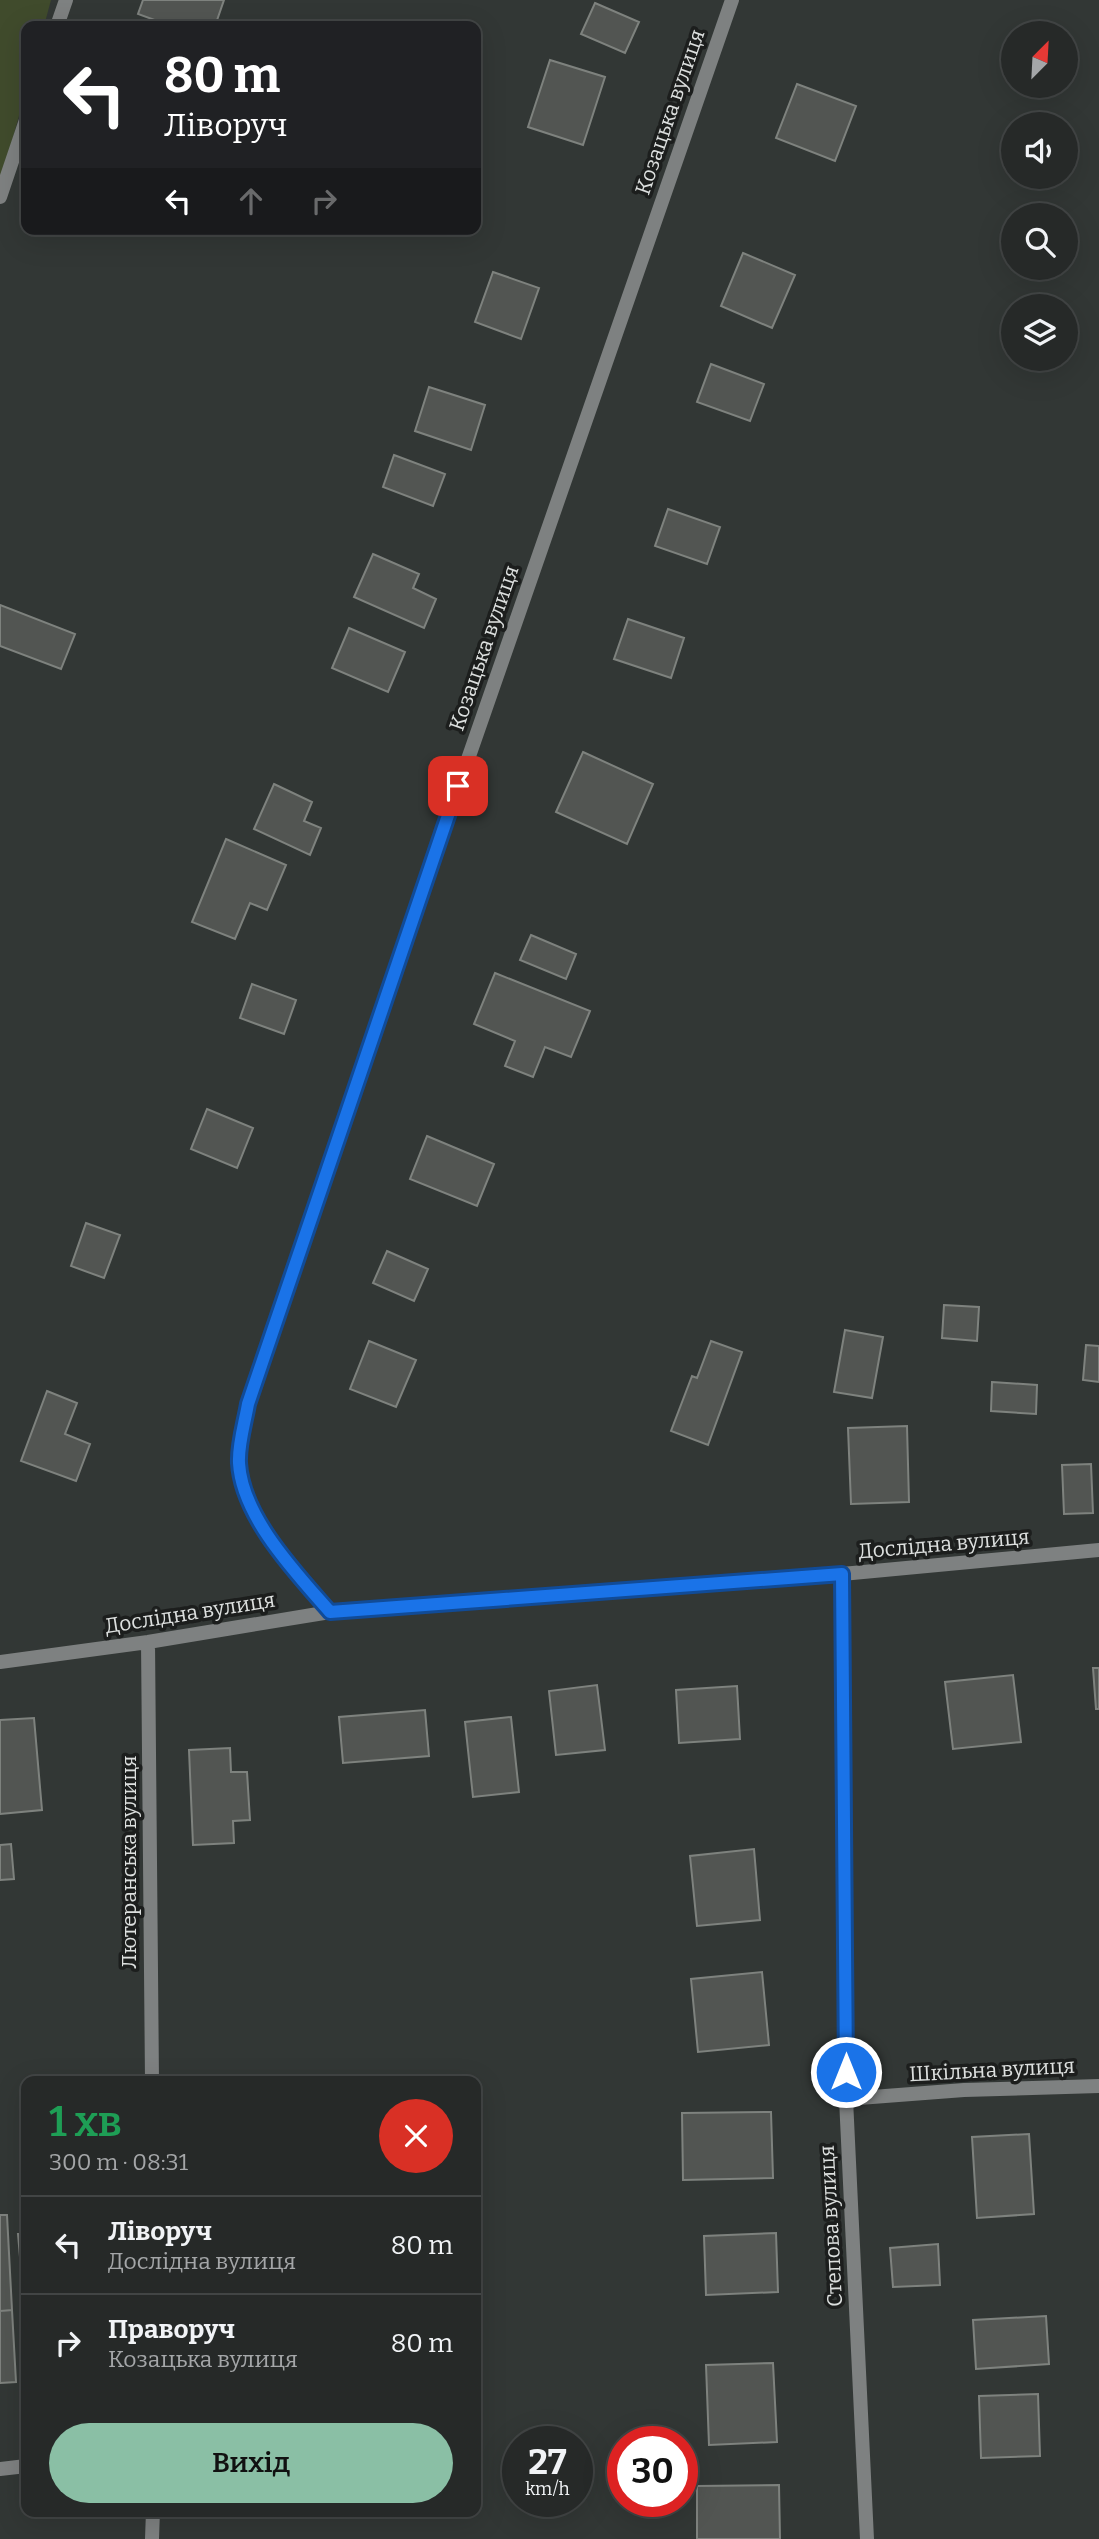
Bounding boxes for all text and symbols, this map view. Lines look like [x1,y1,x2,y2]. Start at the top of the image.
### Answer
north arrow [1001,21,1078,98]
map controls [1001,21,1078,371]
street label: Козацька вулиця [630,26,710,198]
text: 80 m [164,46,280,105]
icon: left [49,49,140,140]
text: Ліворуч [164,106,287,144]
button: sound [1001,112,1078,189]
icon: left [159,182,197,220]
icon: ahead [232,182,270,220]
icon: right [305,182,343,220]
button: search [1001,203,1078,280]
button: layers [1001,294,1078,371]
street label: Козацька вулиця [444,562,524,734]
pin [428,756,488,816]
icon: arrive [439,767,477,805]
street label: Дослідна вулиця [857,1524,1031,1564]
street label: Дослідна вулиця [103,1587,277,1639]
street label: Лютеранська вулиця [116,1755,142,1969]
position arrow [809,2035,883,2109]
street label: Шкільна вулиця [909,2053,1075,2087]
text: 1 хв [49,2097,122,2147]
button: close [379,2099,453,2173]
street label: Степова вулиця [814,2145,848,2307]
text: 300 m · 08:31 [49,2148,188,2176]
text: Ліворуч [108,2216,212,2247]
icon: left [49,2226,87,2264]
text: 80 m [391,2230,453,2261]
text: Дослідна вулиця [108,2247,296,2275]
text: Праворуч [108,2314,235,2345]
icon: right [49,2324,87,2362]
text: 80 m [391,2328,453,2359]
text: Козацька вулиця [108,2345,298,2373]
button: Вихід [49,2423,453,2503]
speed limit sign: 30 [607,2426,698,2517]
text: 27 [528,2441,567,2483]
text: km/h [525,2478,570,2500]

